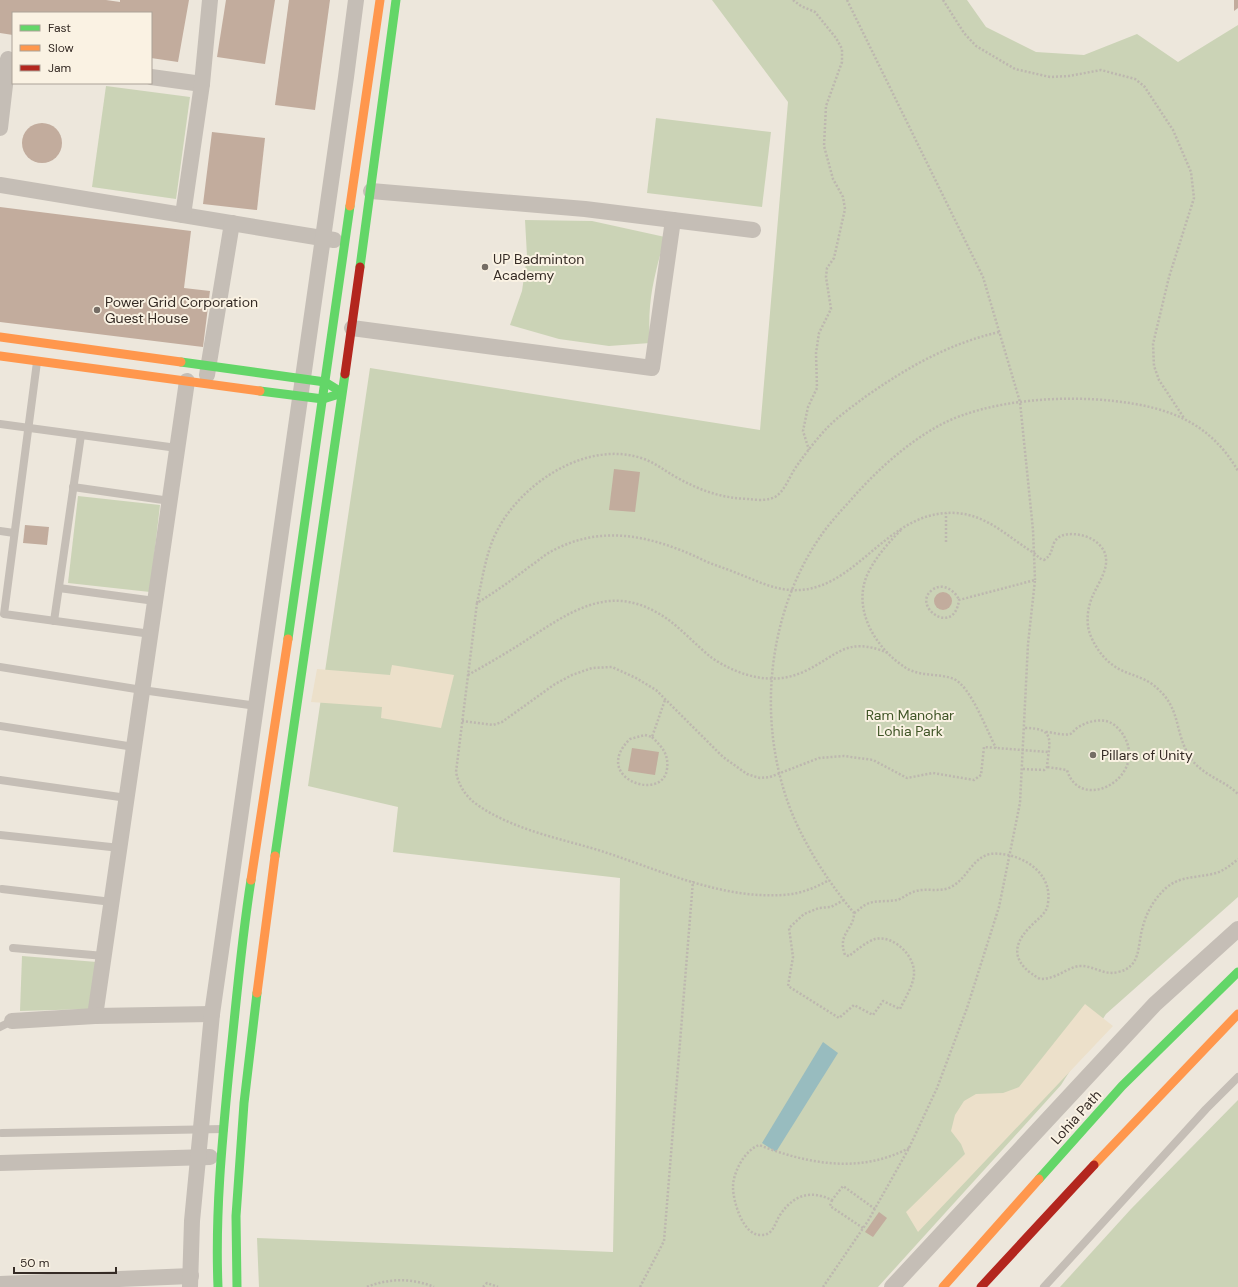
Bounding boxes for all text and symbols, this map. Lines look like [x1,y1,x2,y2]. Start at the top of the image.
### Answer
legend [12,12,152,84]
text: Fast [48,20,71,36]
text: Slow [48,40,74,56]
text: Jam [48,60,71,76]
place label: UP Badminton Academy [493,250,584,284]
marker: UP Badminton Academy [480,262,490,272]
place label: Power Grid Corporation Guest House [105,293,258,327]
marker: Power Grid Corporation Guest House [92,305,102,315]
park label: Ram Manohar Lohia Park [866,706,954,740]
place label: Pillars of Unity [1101,746,1193,764]
marker: Pillars of Unity [1088,750,1098,760]
street label: Lohia Path [1047,1086,1105,1148]
scale bar [14,1249,116,1275]
text: 50 m [20,1255,49,1271]

